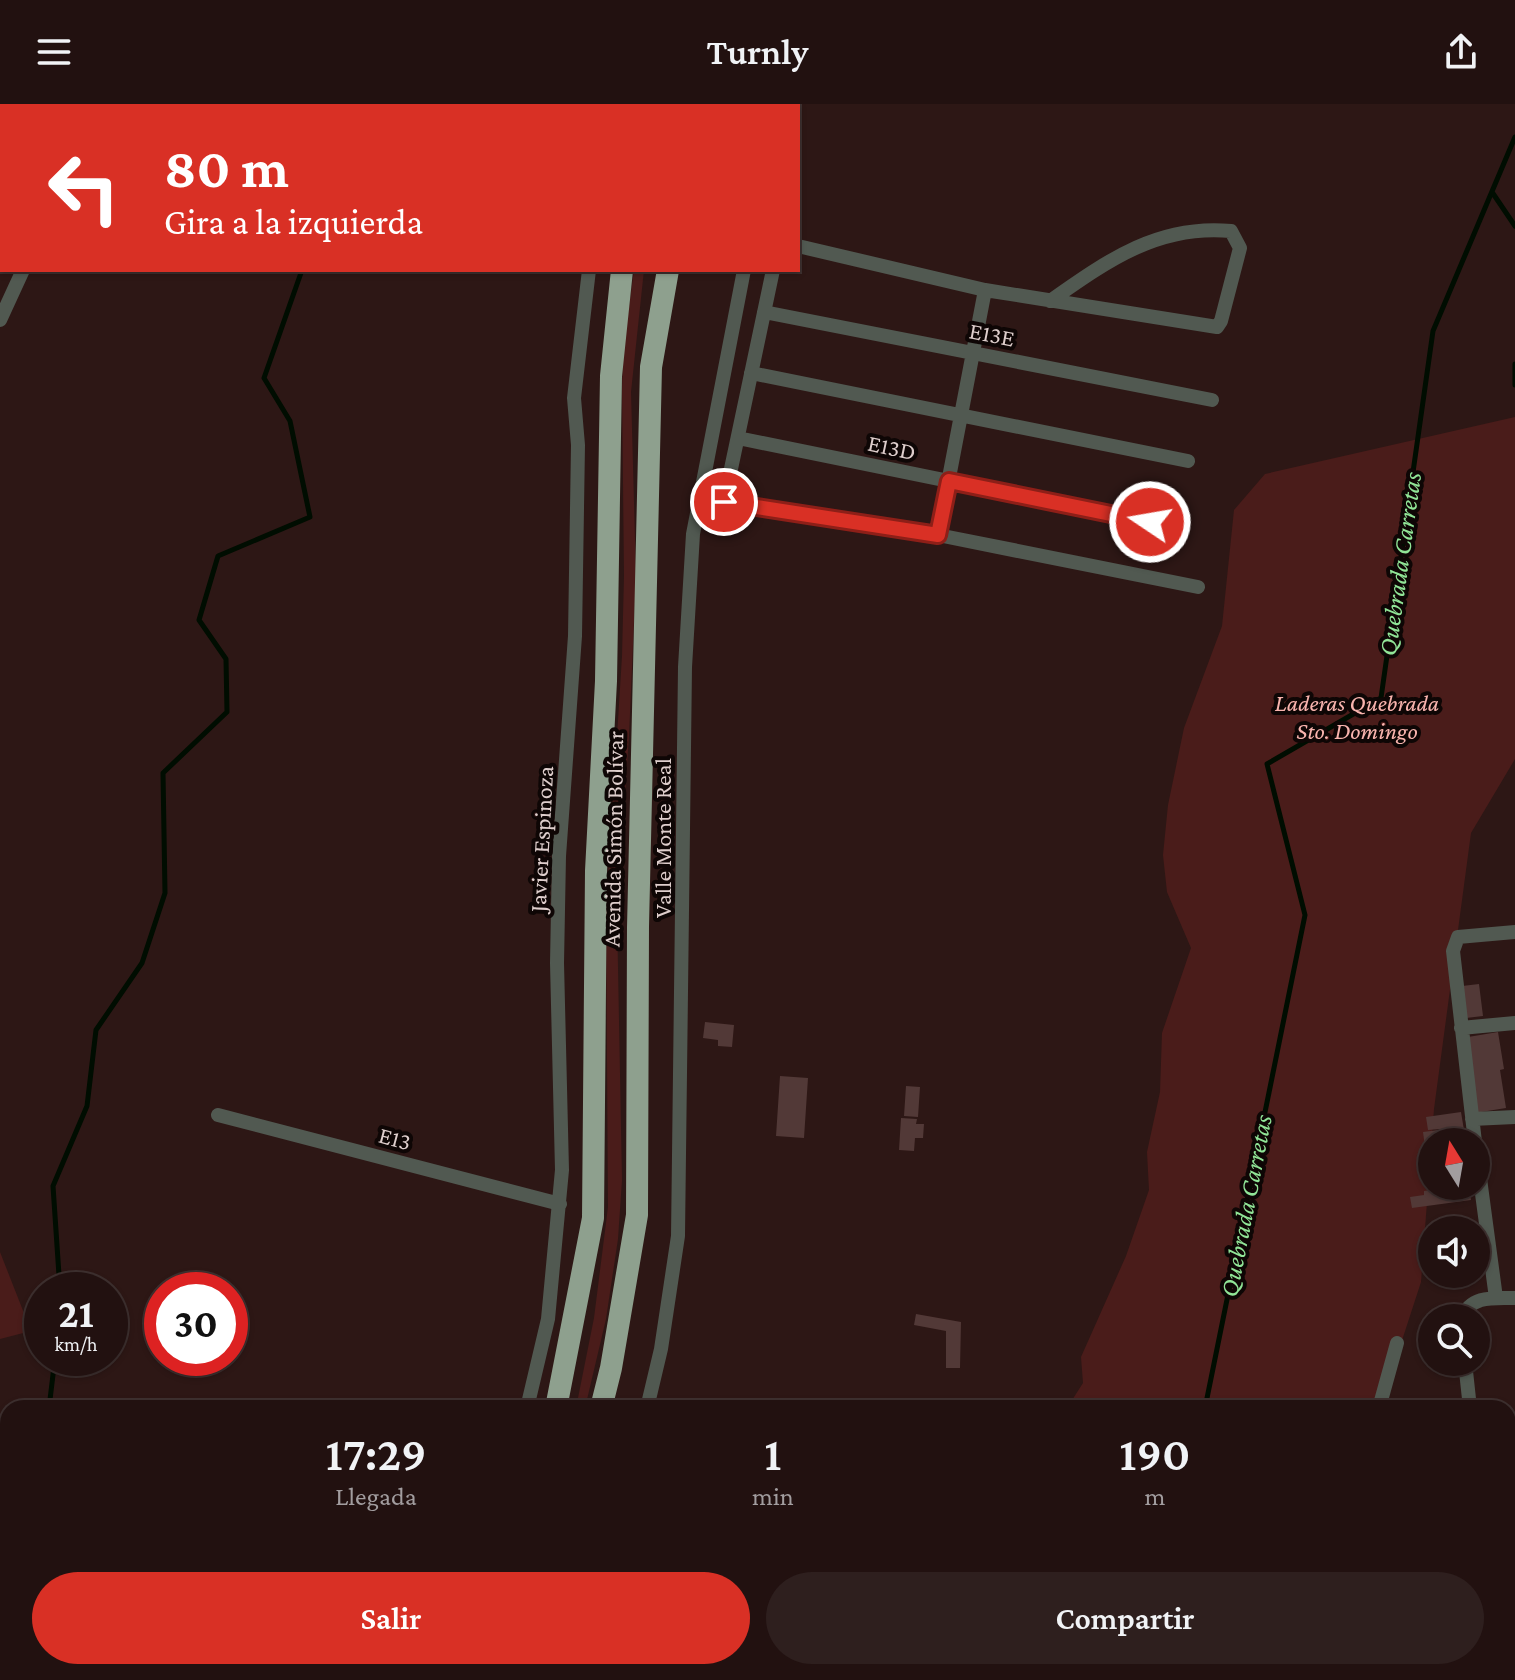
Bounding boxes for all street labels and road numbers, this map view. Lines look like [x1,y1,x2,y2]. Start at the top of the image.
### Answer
street label: E13E [967,316,1017,352]
street label: E13D [866,429,918,465]
street label: Avenida Simón Bolívar [598,730,628,947]
street label: Valle Monte Real [649,758,676,918]
street label: Javier Espinoza [524,765,558,915]
street label: E13 [376,1121,414,1155]

